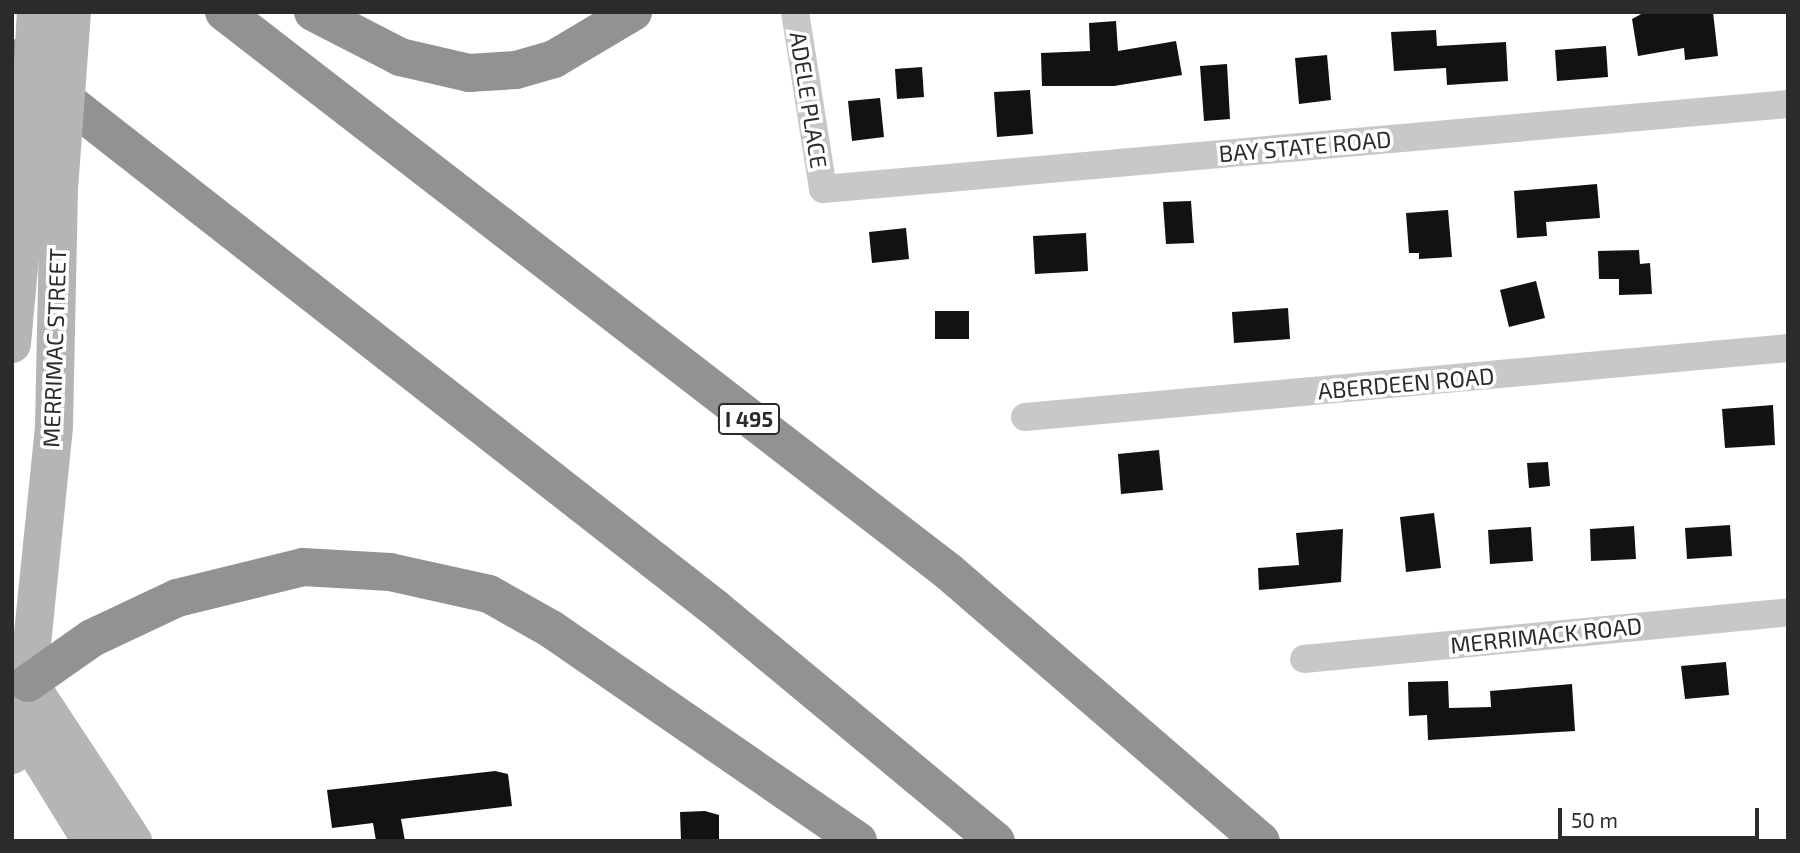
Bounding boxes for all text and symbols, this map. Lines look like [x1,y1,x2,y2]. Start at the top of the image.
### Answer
street label: ADELE PLACE [785,30,833,170]
street label: BAY STATE ROAD [1217,125,1393,167]
street label: MERRIMAC STREET [37,248,71,448]
street label: ABERDEEN ROAD [1317,362,1495,404]
road number: I 495 [718,402,780,436]
street label: MERRIMACK ROAD [1449,611,1643,659]
scale bar [1562,794,1763,838]
text: 50 m [1571,807,1618,832]

